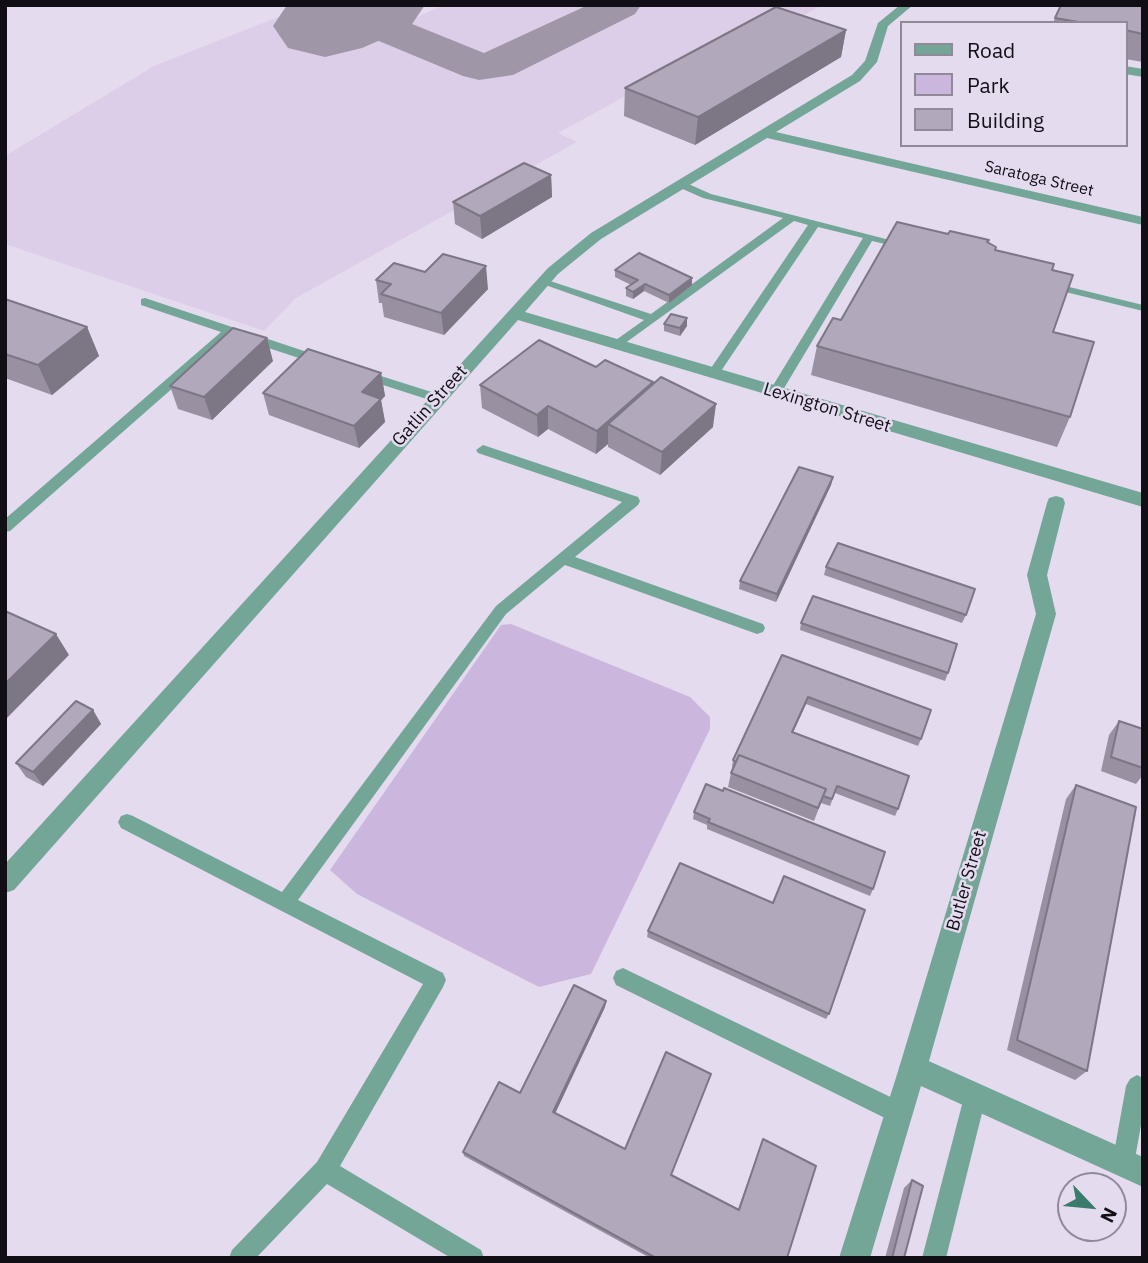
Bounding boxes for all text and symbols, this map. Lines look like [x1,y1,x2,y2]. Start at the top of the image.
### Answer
legend [900,21,1127,147]
text: Road [967,36,1015,64]
text: Park [967,71,1010,99]
text: Building [967,106,1044,134]
street label: Saratoga Street [983,157,1095,201]
street label: Gatlin Street [388,361,472,451]
street label: Lexington Street [761,378,893,438]
street label: Butler Street [942,828,992,934]
north arrow [1057,1172,1127,1242]
text: N [1095,1204,1123,1227]

